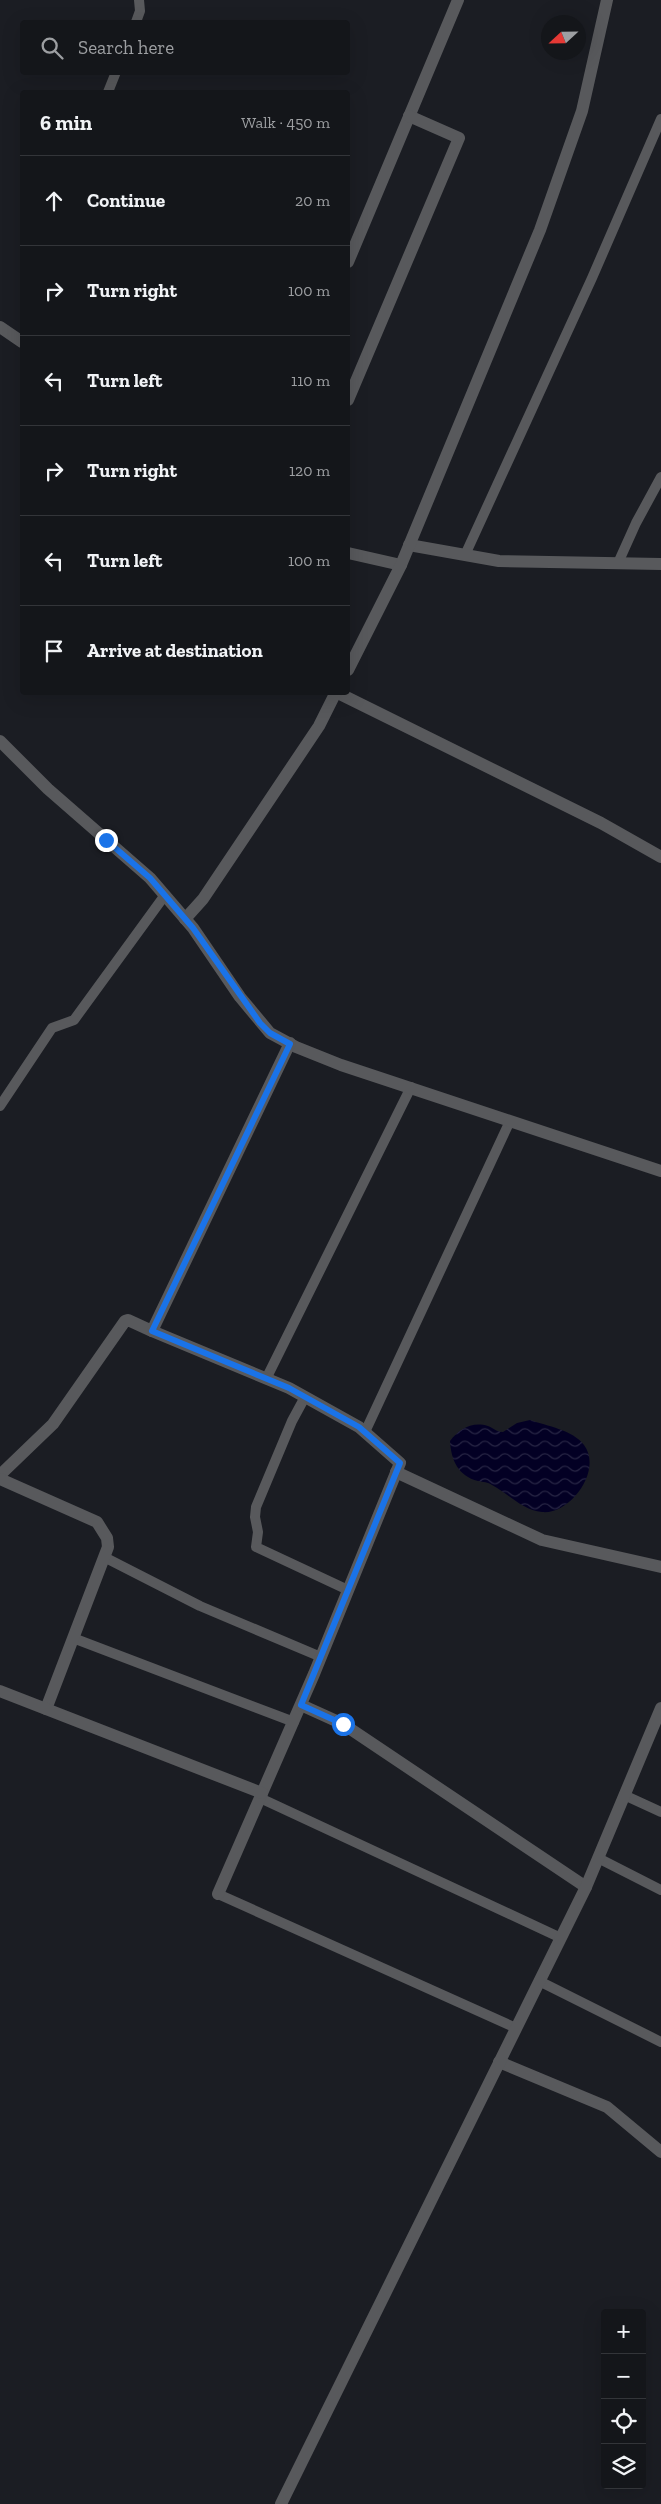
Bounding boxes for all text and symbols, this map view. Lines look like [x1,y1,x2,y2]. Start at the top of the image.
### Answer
north arrow [541,15,586,60]
search box [20,20,350,75]
icon: search [38,34,66,62]
text: Search here [78,36,174,59]
text: 6 min [40,110,92,135]
text: Walk · 450 m [241,113,330,132]
icon: ahead [40,187,68,215]
text: Continue [87,189,165,212]
text: 20 m [295,191,330,210]
icon: right [40,277,68,305]
text: Turn right [87,279,177,302]
text: 100 m [288,281,330,300]
icon: left [40,367,68,395]
text: Turn left [87,369,162,392]
text: 110 m [291,371,330,390]
icon: right [40,457,68,485]
text: Turn right [87,459,177,482]
text: 120 m [289,461,330,480]
icon: left [40,547,68,575]
text: Turn left [87,549,162,572]
text: 100 m [288,551,330,570]
icon: arrive [40,637,68,665]
text: Arrive at destination [87,639,263,662]
route end [95,829,118,852]
route start [332,1713,355,1736]
map controls [601,2309,646,2489]
button: + [601,2309,646,2354]
button: − [601,2354,646,2399]
button: locate [601,2399,646,2444]
button: layers [601,2444,646,2489]

